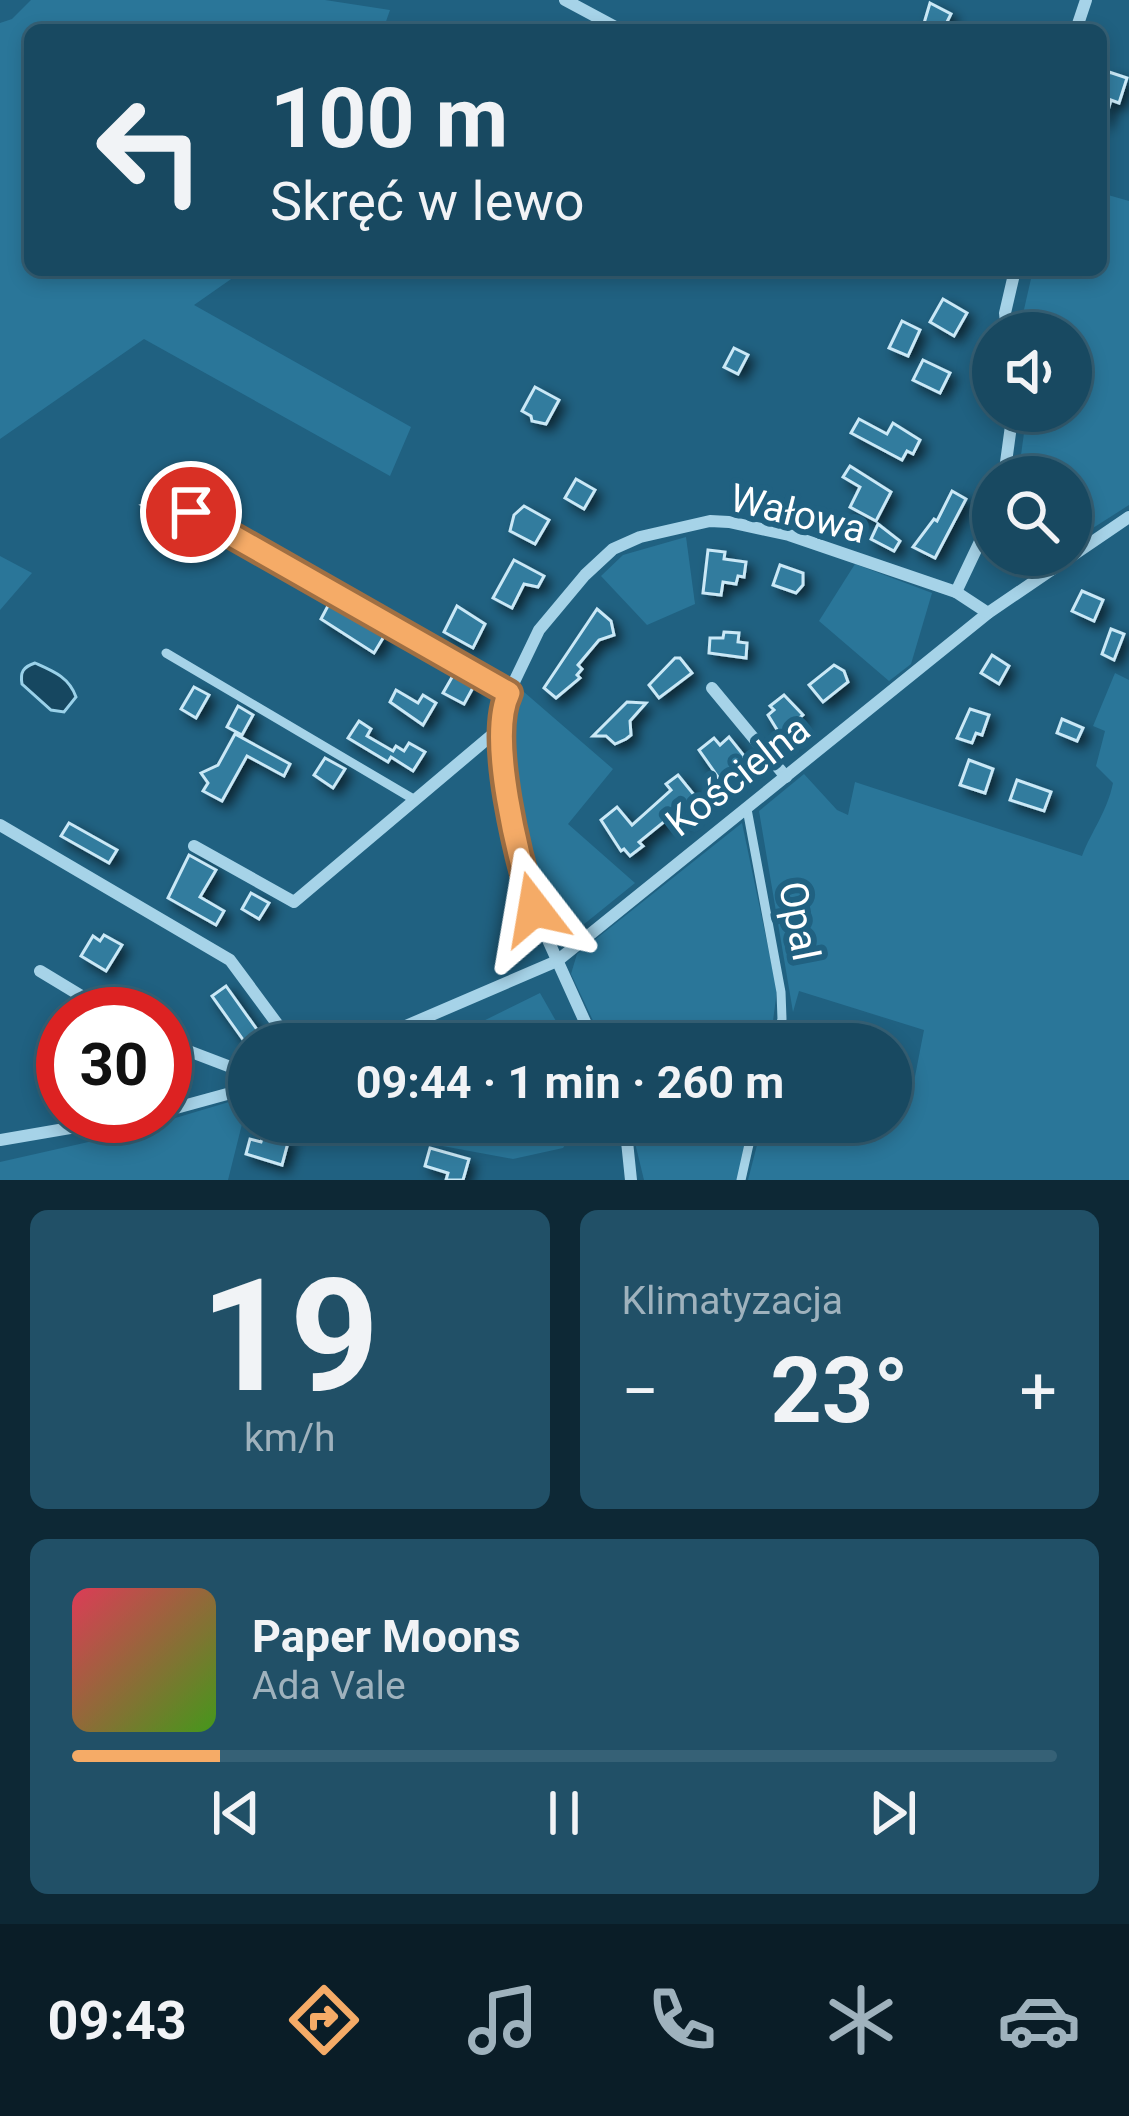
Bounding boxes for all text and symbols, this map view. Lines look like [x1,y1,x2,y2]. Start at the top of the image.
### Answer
text: 100 m [270,69,508,168]
icon: left [72,72,228,228]
text: Skręć w lewo [270,170,585,233]
map controls [972,312,1092,576]
button: sound [972,312,1092,432]
button: search [972,456,1092,576]
pin [140,461,242,563]
street label: Wałowa [725,475,871,553]
icon: arrive [158,479,224,545]
street label: Kościelna [657,706,819,846]
position arrow [471,846,597,972]
street label: Opal [769,878,829,964]
speed limit sign: 30 [36,987,192,1143]
text: 09:44 · 1 min · 260 m [356,1056,784,1109]
text: 19 [200,1245,379,1428]
text: Klimatyzacja [622,1278,843,1324]
text: 23° [770,1339,909,1444]
text: − [622,1353,659,1430]
text: + [1020,1353,1057,1430]
text: km/h [244,1415,336,1461]
text: Paper Moons [252,1610,521,1663]
text: Ada Vale [252,1663,406,1709]
icon: previous [203,1780,269,1846]
icon: pause [531,1780,597,1846]
icon: next [860,1780,926,1846]
icon: directions [282,1978,366,2062]
icon: music [461,1978,545,2062]
icon: phone [640,1978,724,2062]
icon: climate [819,1978,903,2062]
icon: car [997,1978,1081,2062]
text: 09:43 [47,1989,187,2052]

